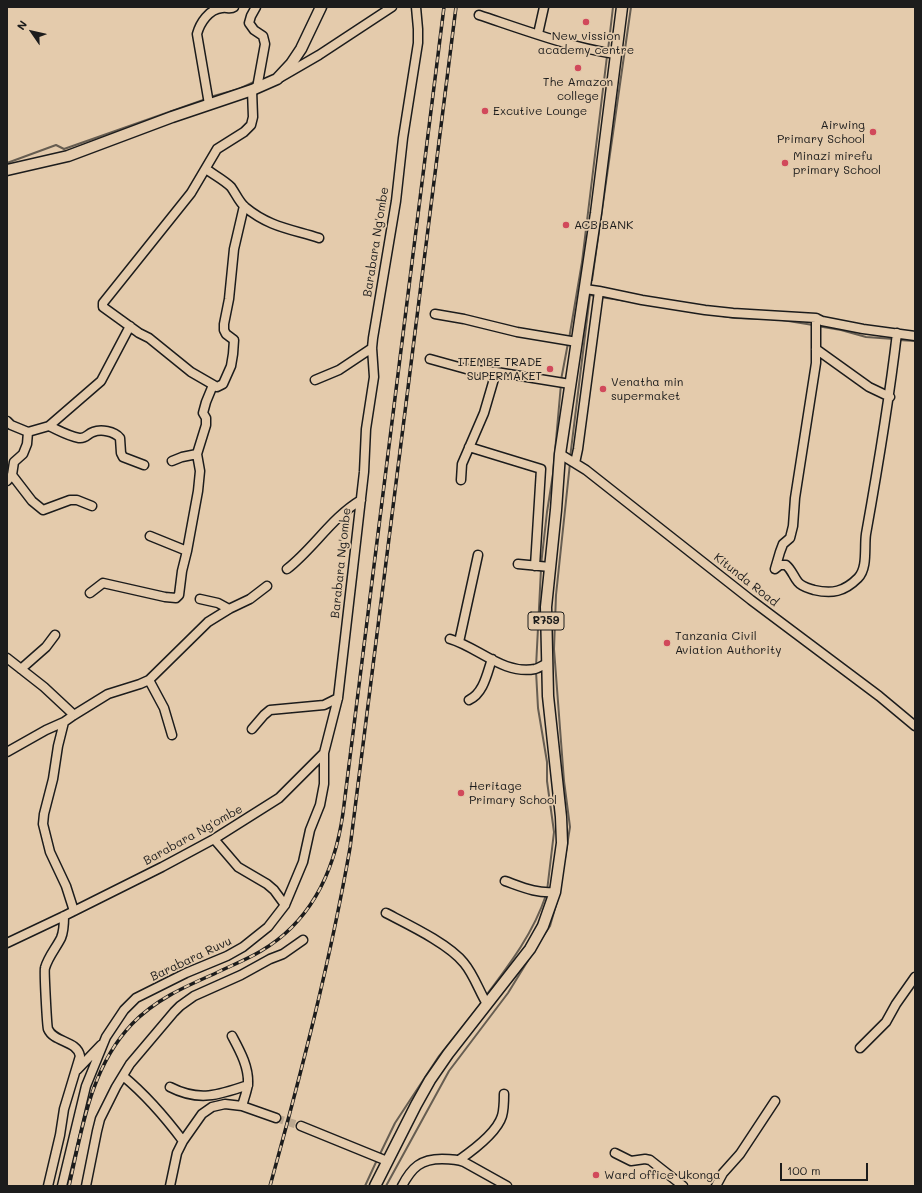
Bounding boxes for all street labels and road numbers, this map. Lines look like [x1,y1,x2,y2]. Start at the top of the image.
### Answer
street label: Barabara Ng'ombe [360,186,392,298]
street label: Barabara Ng'ombe [328,507,354,619]
street label: Kitunda Road [711,550,781,610]
road number: R759 [528,612,564,630]
street label: Barabara Ng'ombe [141,802,245,868]
street label: Barabara Ruvu [148,934,234,984]

